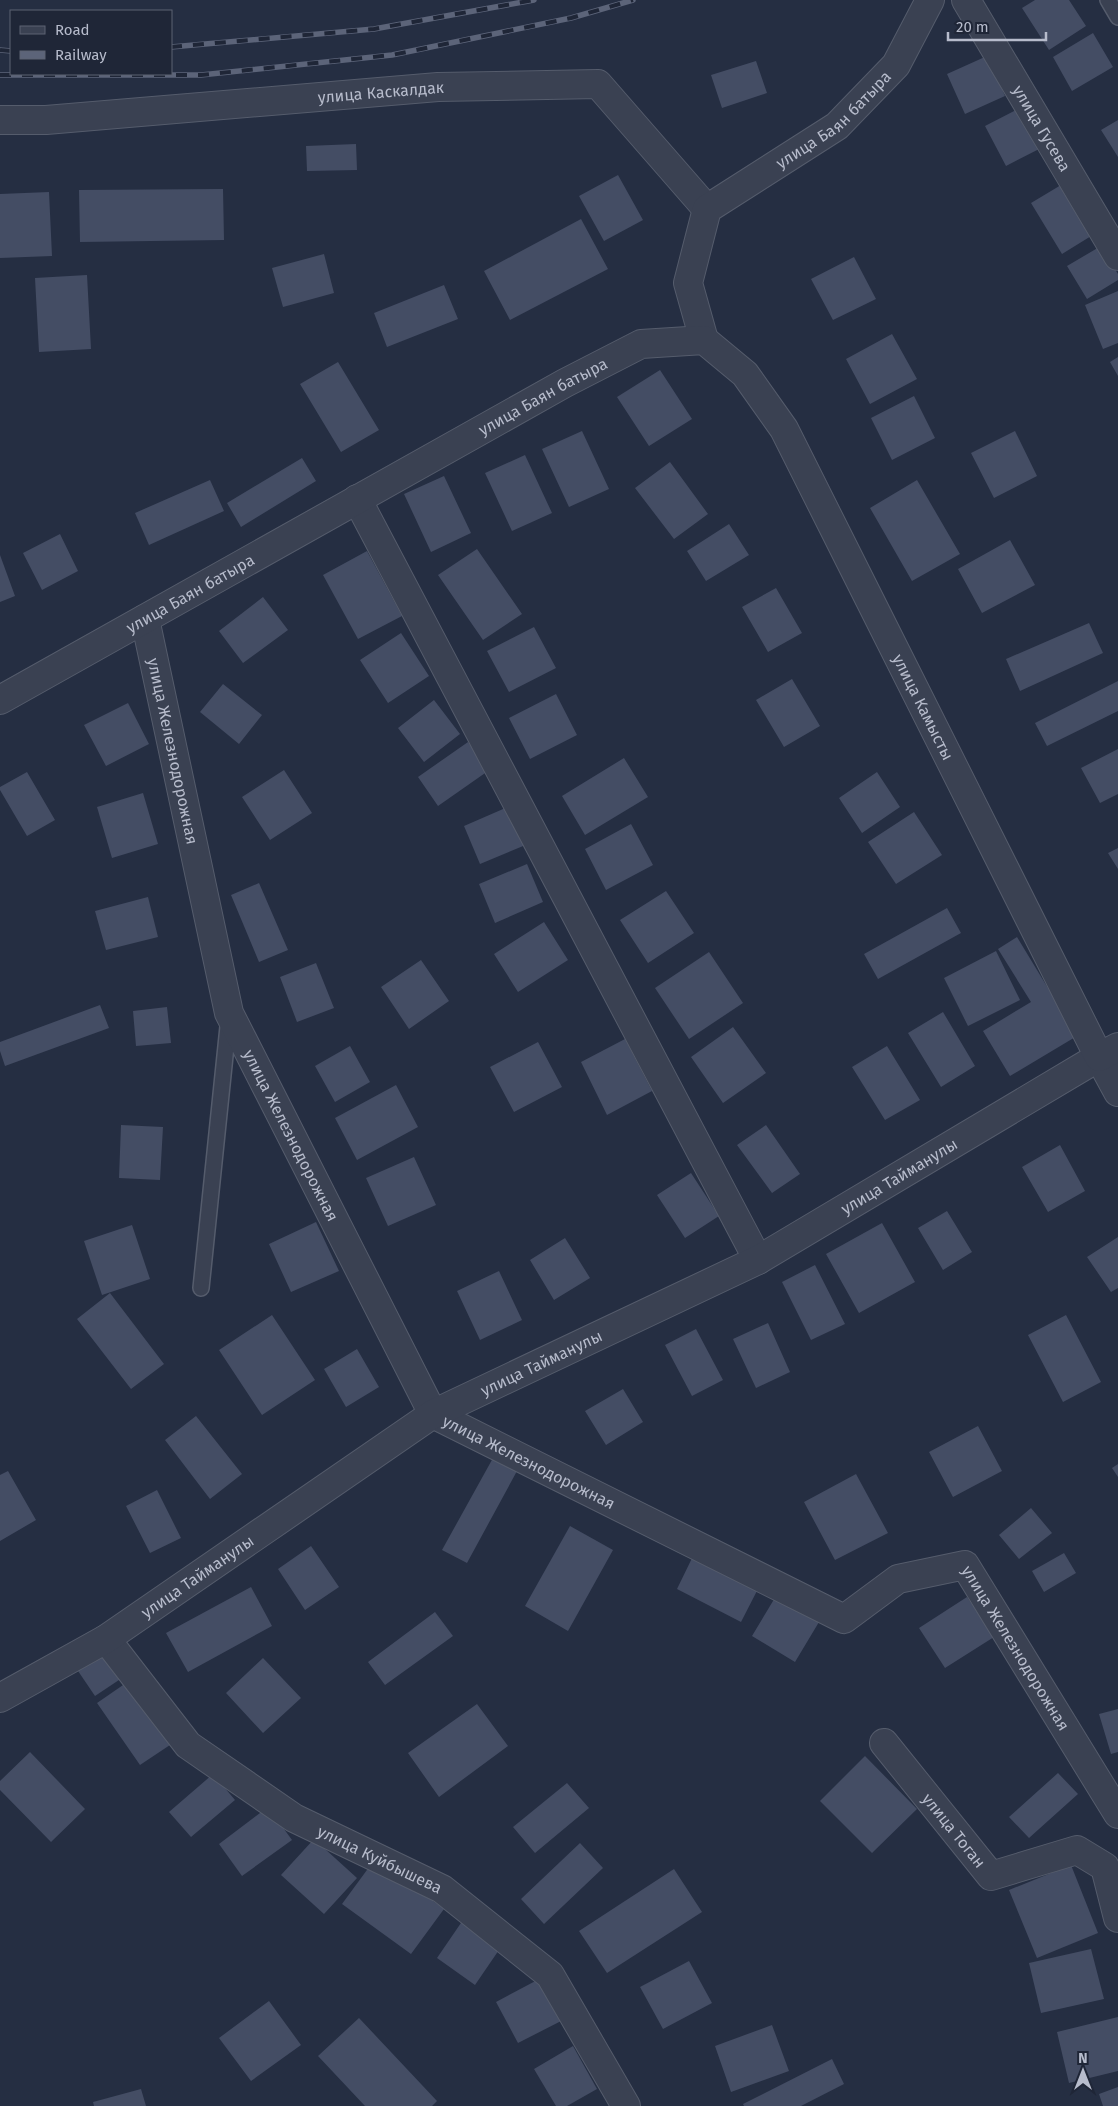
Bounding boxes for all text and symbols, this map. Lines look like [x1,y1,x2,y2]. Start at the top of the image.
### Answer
legend [10,10,172,75]
scale bar [948,10,1046,42]
text: 20 m [956,18,989,36]
text: Road [55,21,90,39]
text: Railway [55,46,107,64]
street label: улица Баян батыра [772,67,895,173]
street label: улица Каскалдак [317,78,445,107]
street label: улица Гусева [1009,82,1075,175]
street label: улица Баян батыра [475,354,611,440]
street label: улица Баян батыра [123,550,258,637]
street label: улица Камысты [888,651,957,763]
street label: улица Железнодорожная [144,656,202,846]
street label: улица Железнодорожная [239,1046,342,1225]
street label: улица Тайманулы [838,1134,961,1218]
street label: улица Тайманулы [478,1326,605,1400]
street label: улица Железнодорожная [439,1411,618,1513]
street label: улица Тайманулы [138,1531,257,1622]
street label: улица Железнодорожная [958,1562,1073,1734]
street label: улица Тоган [918,1790,989,1872]
street label: улица Куйбышева [314,1822,445,1898]
north arrow [1058,2046,1108,2096]
text: N [1078,2050,1088,2067]

